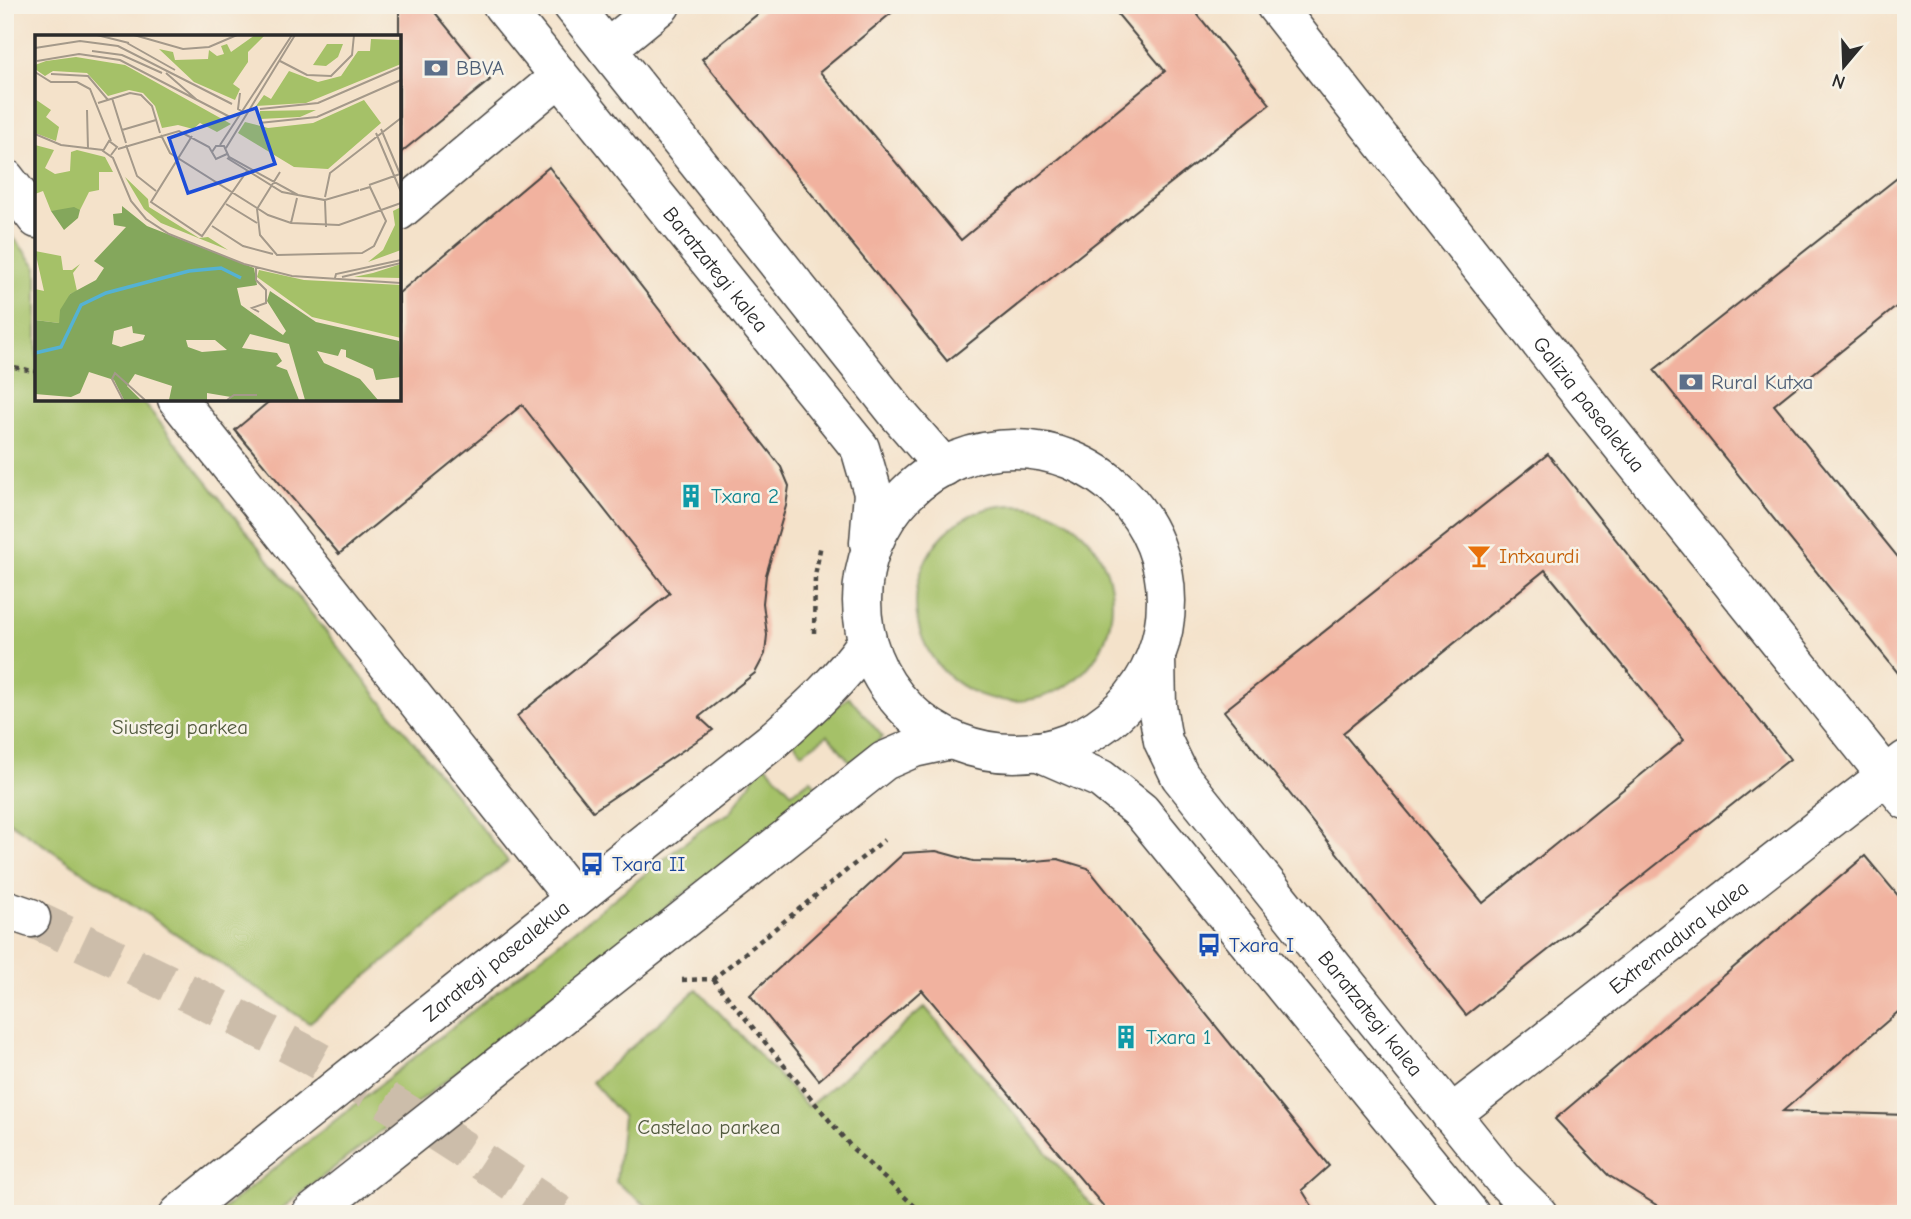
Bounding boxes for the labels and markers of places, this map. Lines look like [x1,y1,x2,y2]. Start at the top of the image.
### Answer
bank icon: BBVA [422,54,450,82]
place label: BBVA [456,56,504,80]
bank icon: Rural Kutxa [1677,368,1705,396]
place label: Rural Kutxa [1711,370,1813,394]
building icon: Txara 2 [677,482,705,510]
place label: Txara 2 [711,484,779,508]
bar icon: Intxaurdi [1465,542,1493,570]
place label: Intxaurdi [1499,544,1580,568]
bus stop icon: Txara II [578,850,606,878]
place label: Txara II [612,852,686,876]
bus stop icon: Txara I [1195,931,1223,959]
place label: Txara I [1229,933,1294,957]
building icon: Txara 1 [1112,1023,1140,1051]
place label: Txara 1 [1146,1025,1211,1049]

